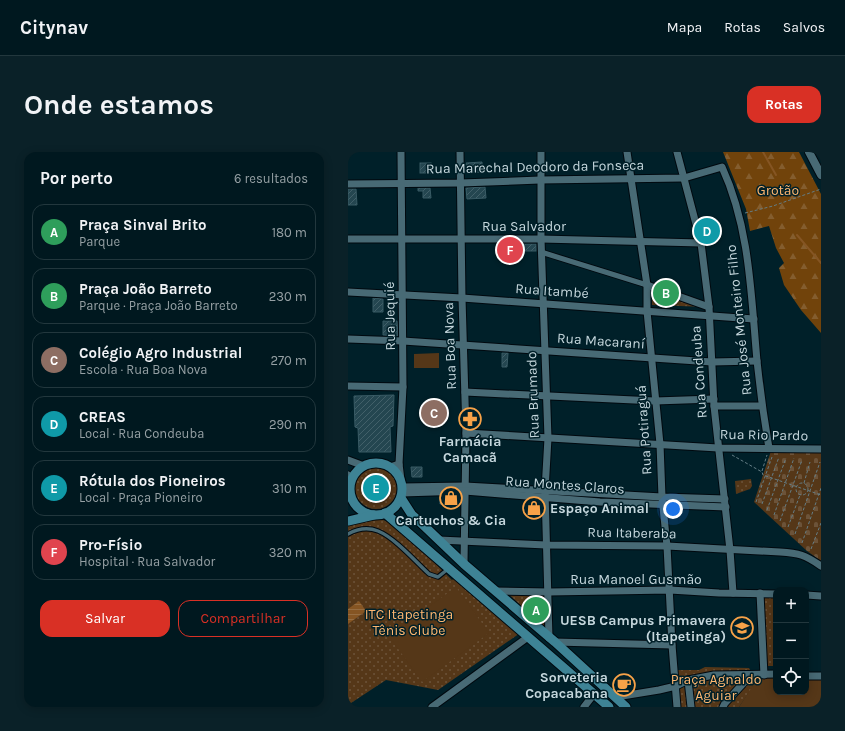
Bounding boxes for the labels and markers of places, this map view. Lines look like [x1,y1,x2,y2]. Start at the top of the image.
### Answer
pin: D [694,216,720,246]
pin: F [497,235,523,265]
pin: B [653,278,679,308]
pin: C [421,398,447,428]
pharmacy icon: Farmácia Camacã [457,406,483,432]
place label: Farmácia Camacã [439,433,501,466]
pin: E [363,473,389,503]
shop icon: Cartuchos & Cia [438,485,464,511]
shop icon: Espaço Animal [521,495,547,521]
place label: Espaço Animal [550,500,649,517]
place label: Cartuchos & Cia [396,512,506,529]
pin: A [523,595,549,625]
place label: UESB Campus Primavera (Itapetinga) [560,612,726,645]
school or university icon: UESB Campus Primavera (Itapetinga) [729,615,755,641]
place label: Sorveteria Copacabana [525,669,608,702]
cafe icon: Sorveteria Copacabana [611,672,637,698]

